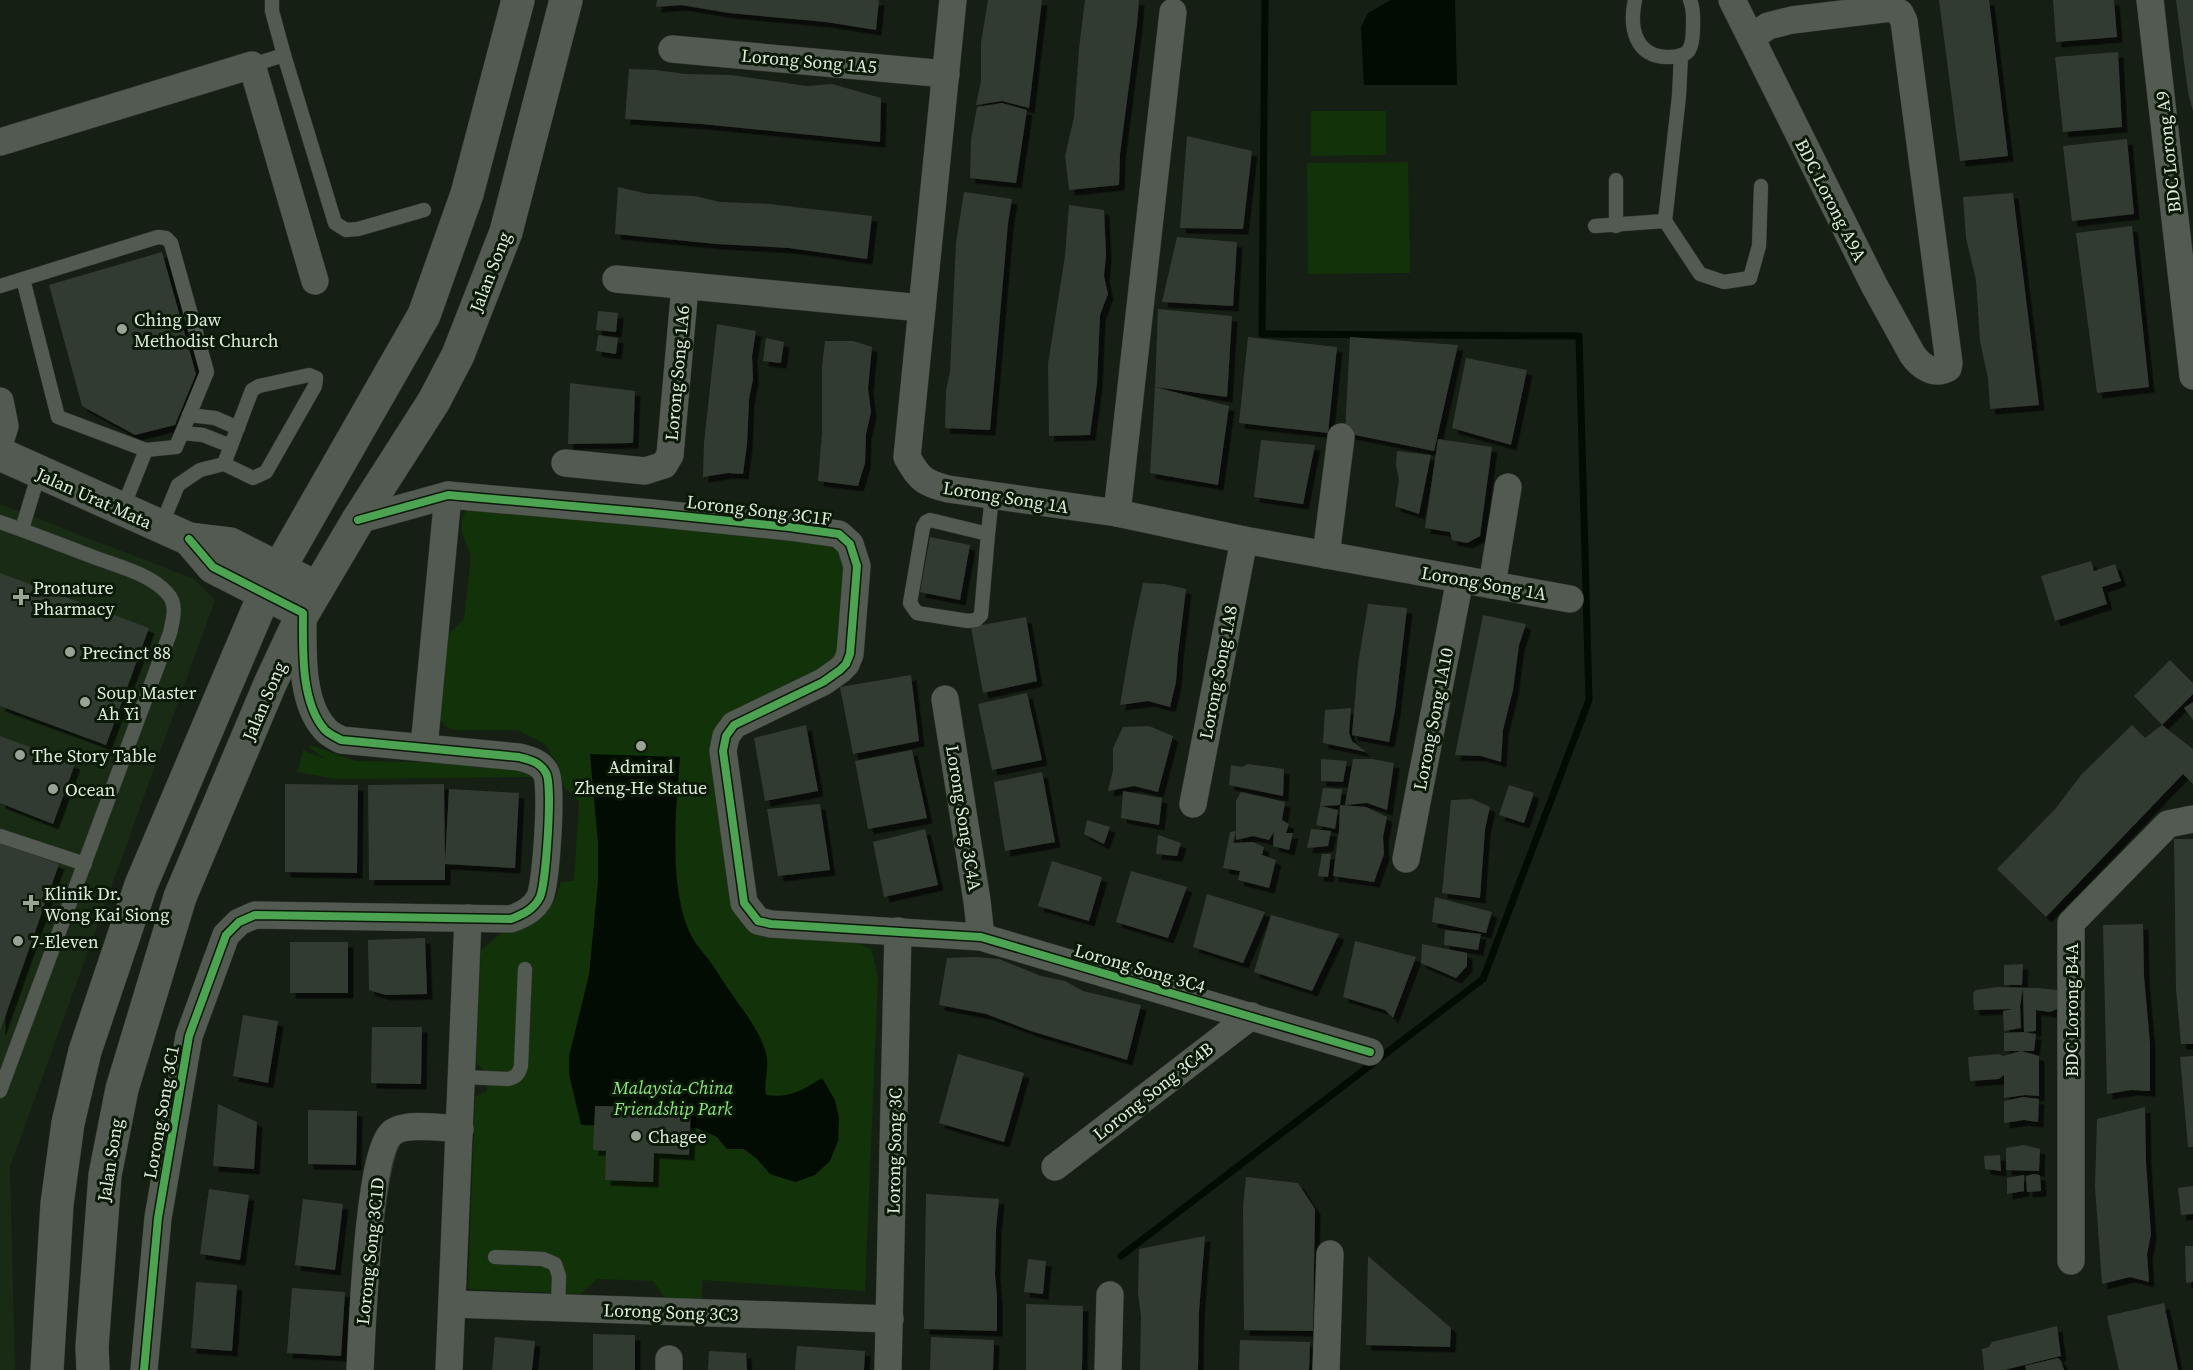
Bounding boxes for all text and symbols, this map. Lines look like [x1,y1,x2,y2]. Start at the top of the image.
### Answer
street label: Lorong Song 1A5 [740,43,878,79]
street label: BDC Lorong A9 [2149,90,2187,214]
street label: BDC Lorong A9A [1789,134,1873,266]
street label: Jalan Song [463,228,517,317]
street label: Lorong Song 1A6 [659,304,695,442]
place label: Ching Daw Methodist Church [134,307,279,353]
marker: Ching Daw Methodist Church [115,322,129,336]
street label: Jalan Urat Mata [31,461,156,535]
street label: Lorong Song 1A [941,475,1071,519]
street label: Lorong Song 3C1F [685,489,833,531]
street label: Lorong Song 1A [1419,560,1549,606]
place label: Pronature Pharmacy [33,575,115,621]
marker: Pronature Pharmacy [14,590,28,604]
street label: Lorong Song 1A8 [1193,603,1243,741]
place label: Precinct 88 [82,640,171,665]
marker: Precinct 88 [63,645,77,659]
street label: Lorong Song 1A10 [1407,646,1459,792]
street label: Jalan Song [236,657,292,746]
place label: Soup Master Ah Yi [97,680,197,726]
marker: Soup Master Ah Yi [78,695,92,709]
marker: Admiral Zheng-He Statue [634,739,648,753]
place label: The Story Table [32,743,157,768]
street label: Lorong Song 3C4A [940,743,988,893]
marker: The Story Table [13,748,27,762]
place label: Admiral Zheng-He Statue [575,754,707,800]
place label: Ocean [65,777,116,802]
marker: Ocean [46,782,60,796]
place label: Klinik Dr. Wong Kai Siong [44,881,170,927]
marker: Klinik Dr. Wong Kai Siong [22,894,40,912]
place label: 7-Eleven [30,929,99,954]
marker: 7-Eleven [11,934,25,948]
street label: Lorong Song 3C4 [1072,937,1208,999]
street label: BDC Lorong B4A [2059,943,2084,1077]
street label: Lorong Song 3C4B [1088,1036,1218,1146]
street label: Lorong Song 3C1 [137,1043,185,1181]
park label: Malaysia-China Friendship Park [612,1075,734,1121]
street label: Lorong Song 3C [880,1088,908,1214]
street label: Jalan Song [91,1116,129,1204]
place label: Chagee [648,1124,707,1149]
marker: Chagee [629,1129,643,1143]
street label: Lorong Song 3C1D [350,1176,390,1326]
street label: Lorong Song 3C3 [603,1297,739,1327]

